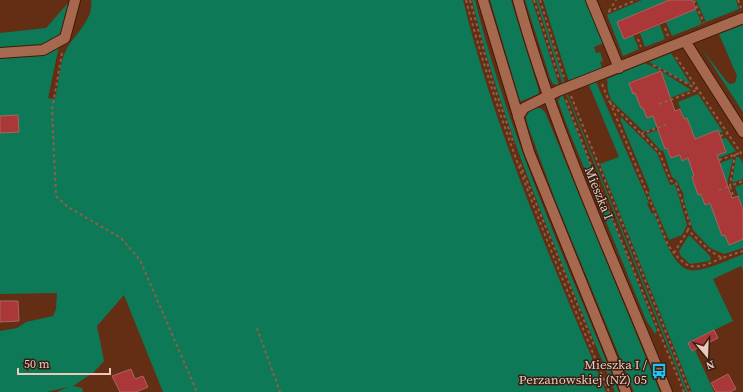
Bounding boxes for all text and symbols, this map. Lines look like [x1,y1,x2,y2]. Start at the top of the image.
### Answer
street label: Mieszka I [581,164,617,222]
north arrow [687,336,727,376]
scale bar [18,350,110,376]
text: 50 m [24,356,50,372]
place label: Mieszka I / Perzanowskiej (NŻ) 05 [519,356,648,388]
text: N [704,357,716,373]
bus stop icon: Mieszka I / Perzanowskiej (NŻ) 05 [650,362,668,380]

